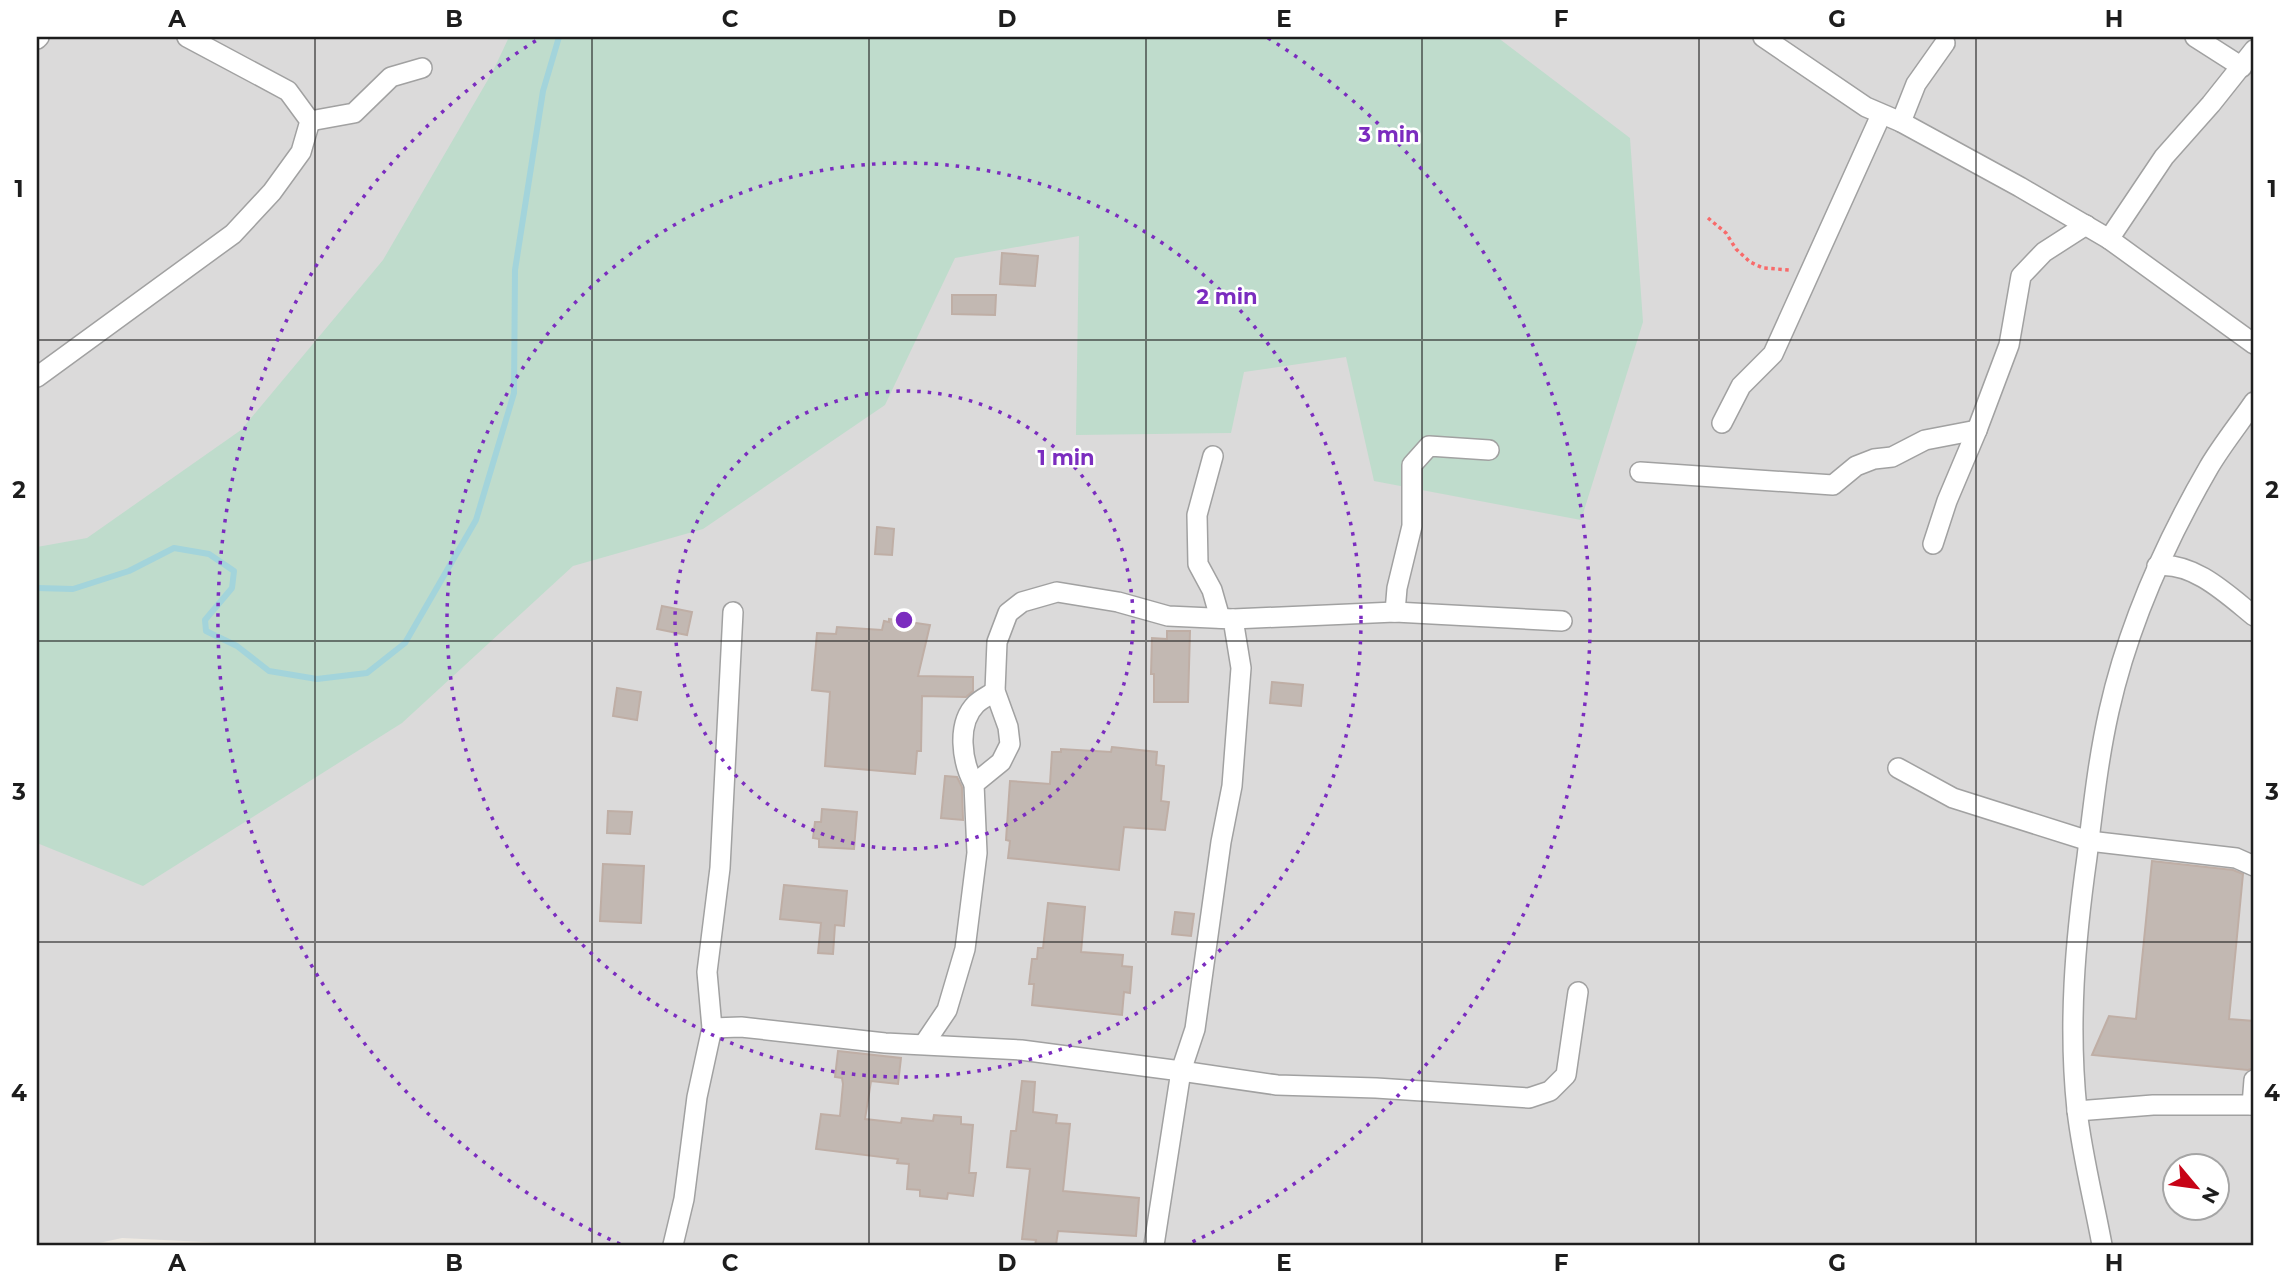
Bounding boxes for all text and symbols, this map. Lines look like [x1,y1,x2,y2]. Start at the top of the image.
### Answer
text: A [167,5,186,33]
text: B [445,5,463,33]
text: C [722,5,739,33]
text: D [998,5,1017,33]
text: E [1276,5,1292,33]
text: F [1554,5,1569,33]
text: G [1828,5,1846,33]
text: H [2105,5,2123,33]
text: 3 min [1357,122,1420,147]
text: 1 [14,175,24,203]
text: 1 [2267,175,2277,203]
text: 2 min [1196,284,1258,309]
text: 1 min [1037,445,1095,470]
text: 2 [12,476,26,504]
text: 2 [2265,476,2279,504]
centre of rings [892,608,916,632]
text: 3 [11,778,26,806]
text: 3 [2264,778,2279,806]
text: 4 [11,1079,27,1107]
text: 4 [2264,1079,2280,1107]
north arrow [2162,1152,2232,1222]
text: N [2197,1183,2224,1207]
text: A [167,1249,186,1277]
text: B [445,1249,463,1277]
text: C [722,1249,739,1277]
text: D [998,1249,1017,1277]
text: E [1276,1249,1292,1277]
text: F [1554,1249,1569,1277]
text: G [1828,1249,1846,1277]
text: H [2105,1249,2123,1277]

